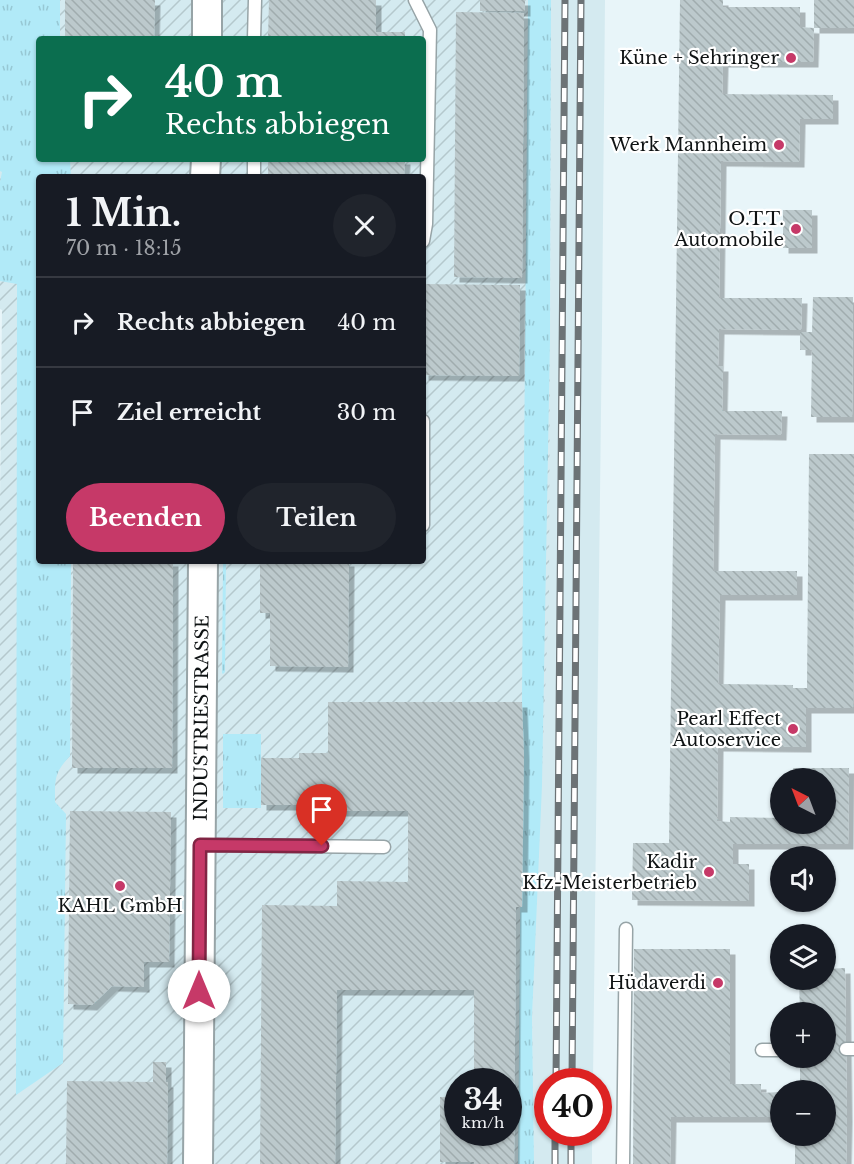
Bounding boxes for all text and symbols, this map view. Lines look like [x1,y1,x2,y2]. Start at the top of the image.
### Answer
place label: Küne + Sehringer [619,47,779,69]
marker: Küne + Sehringer [784,51,798,65]
text: 40 m [165,56,282,108]
icon: right [66,60,144,138]
text: Rechts abbiegen [165,108,390,141]
place label: Werk Mannheim [609,134,767,156]
marker: Werk Mannheim [772,138,786,152]
text: 1 Min. [66,191,181,236]
button: close [333,194,396,257]
place label: O.T.T. Automobile [674,208,784,251]
marker: O.T.T. Automobile [789,222,803,236]
text: 70 m · 18:15 [66,236,182,260]
icon: right [66,306,99,339]
text: Rechts abbiegen [117,309,306,336]
text: 40 m [338,309,396,336]
icon: arrive [66,396,99,429]
text: Ziel erreicht [117,399,261,426]
text: 30 m [337,399,396,426]
button: Beenden [66,483,225,552]
button: Teilen [237,483,396,552]
street label: INDUSTRIESTRASSE [190,615,214,821]
place label: Pearl Effect Autoservice [672,708,781,751]
marker: Pearl Effect Autoservice [786,722,800,736]
north arrow [770,768,836,834]
map controls [770,768,836,1146]
pin [296,784,347,846]
icon: arrive [305,793,338,826]
button: sound [770,846,836,912]
place label: Kadir Kfz-Meisterbetrieb [522,851,697,894]
marker: Kadir Kfz-Meisterbetrieb [702,865,716,879]
marker: KAHL GmbH [113,879,127,893]
place label: KAHL GmbH [57,895,183,917]
button: layers [770,924,836,990]
position arrow [167,959,231,1023]
place label: Hüdaverdi [608,972,706,994]
marker: Hüdaverdi [711,976,725,990]
button: + [770,1002,836,1068]
speed limit sign: 40 [534,1068,612,1146]
button: − [770,1080,836,1146]
text: 34 [463,1081,503,1118]
text: km/h [462,1113,504,1132]

